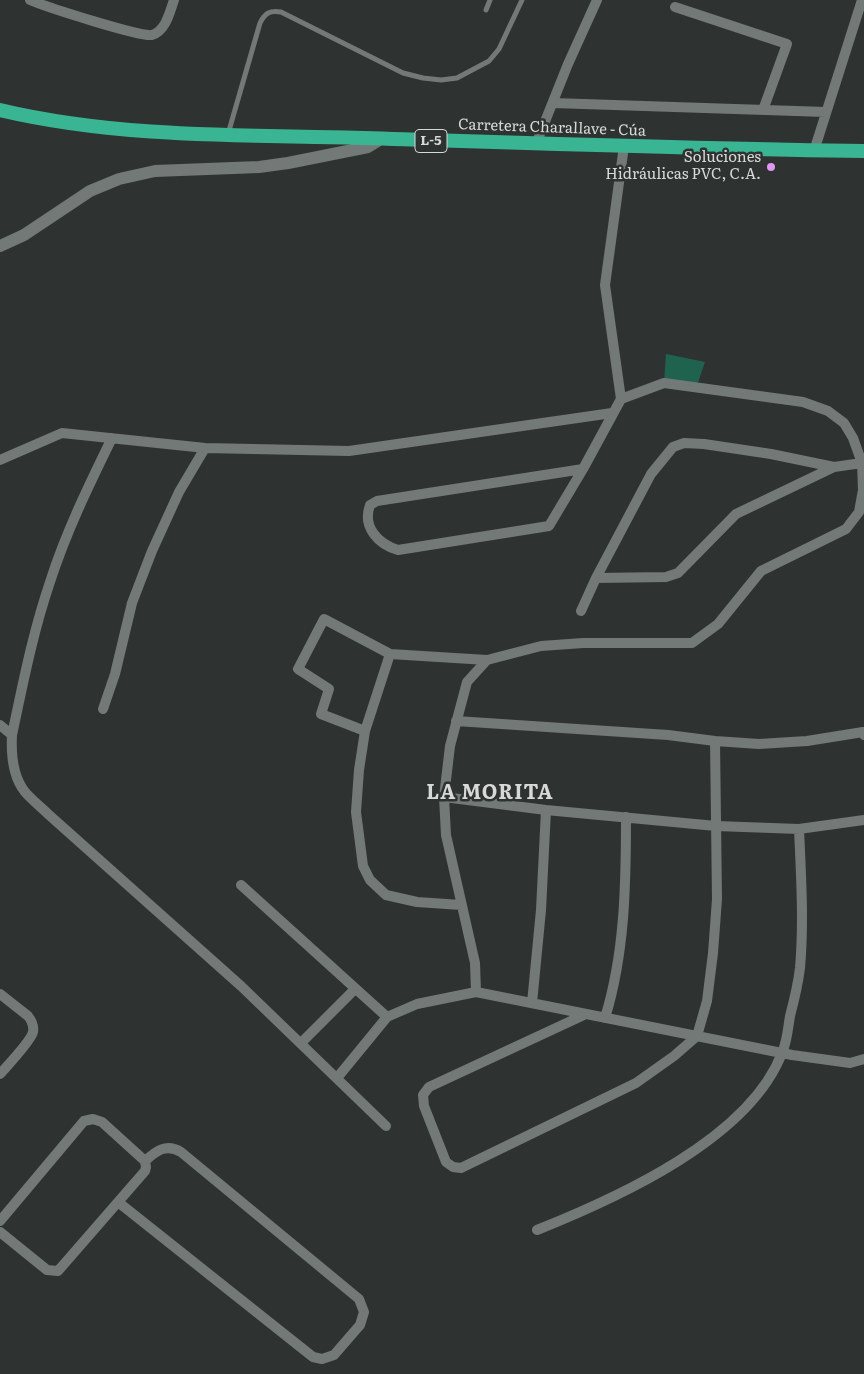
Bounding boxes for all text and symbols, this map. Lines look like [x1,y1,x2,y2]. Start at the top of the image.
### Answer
street label: Carretera Charallave - Cúa [458,116,646,140]
road number: L-5 [415,130,447,152]
place label: Soluciones Hidráulicas PVC, C.A. [605,149,761,184]
marker: Soluciones Hidráulicas PVC, C.A. [765,161,777,173]
district label: LA MORITA [425,781,555,805]

